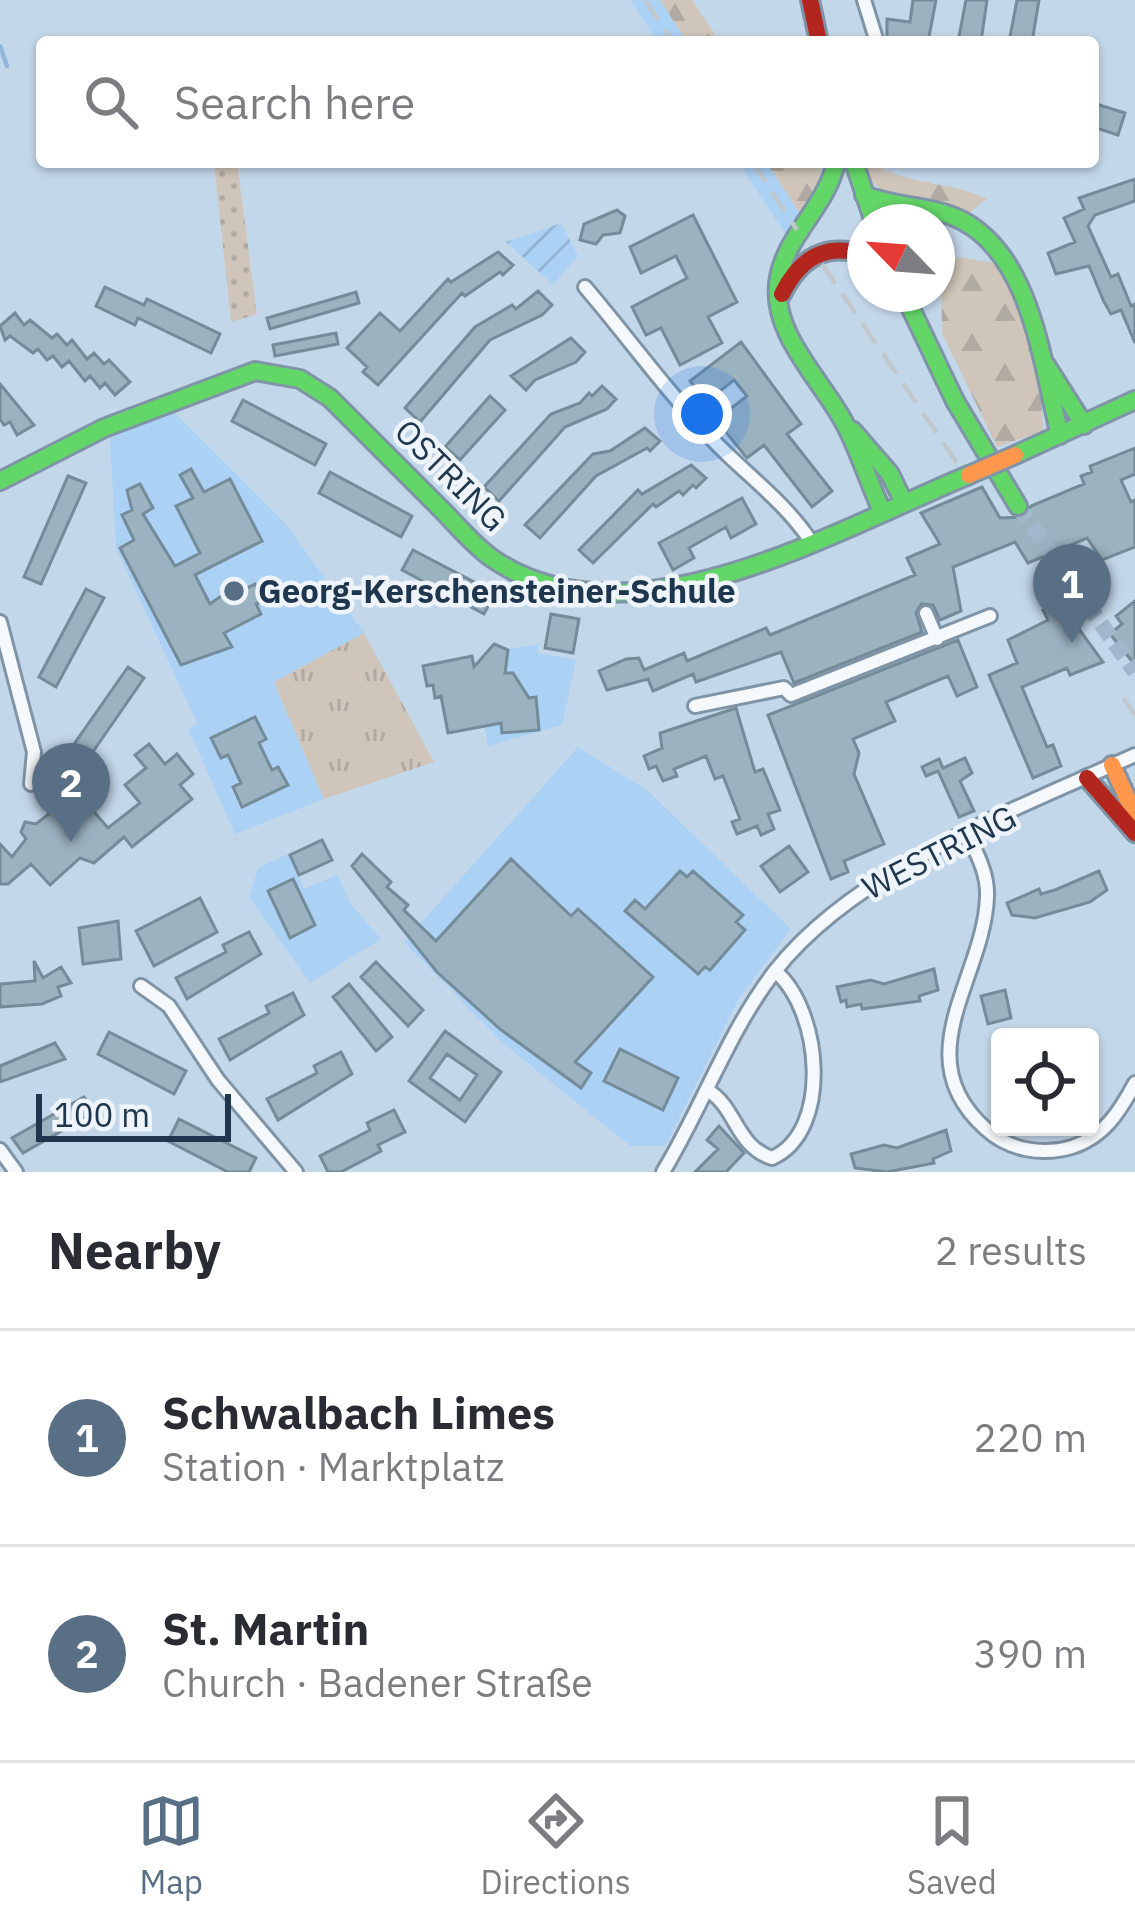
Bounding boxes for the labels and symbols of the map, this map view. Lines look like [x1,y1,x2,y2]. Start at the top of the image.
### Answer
north arrow [847,204,955,312]
your location [672,384,732,444]
street label: OSTRING [386,409,517,540]
pin: 1 [1033,544,1111,643]
place label: Georg-Kerschensteiner-Schule [258,569,735,612]
marker: Georg-Kerschensteiner-Schule [221,578,247,604]
pin: 2 [32,743,110,842]
street label: WESTRING [855,795,1023,909]
scale bar [36,1088,231,1141]

